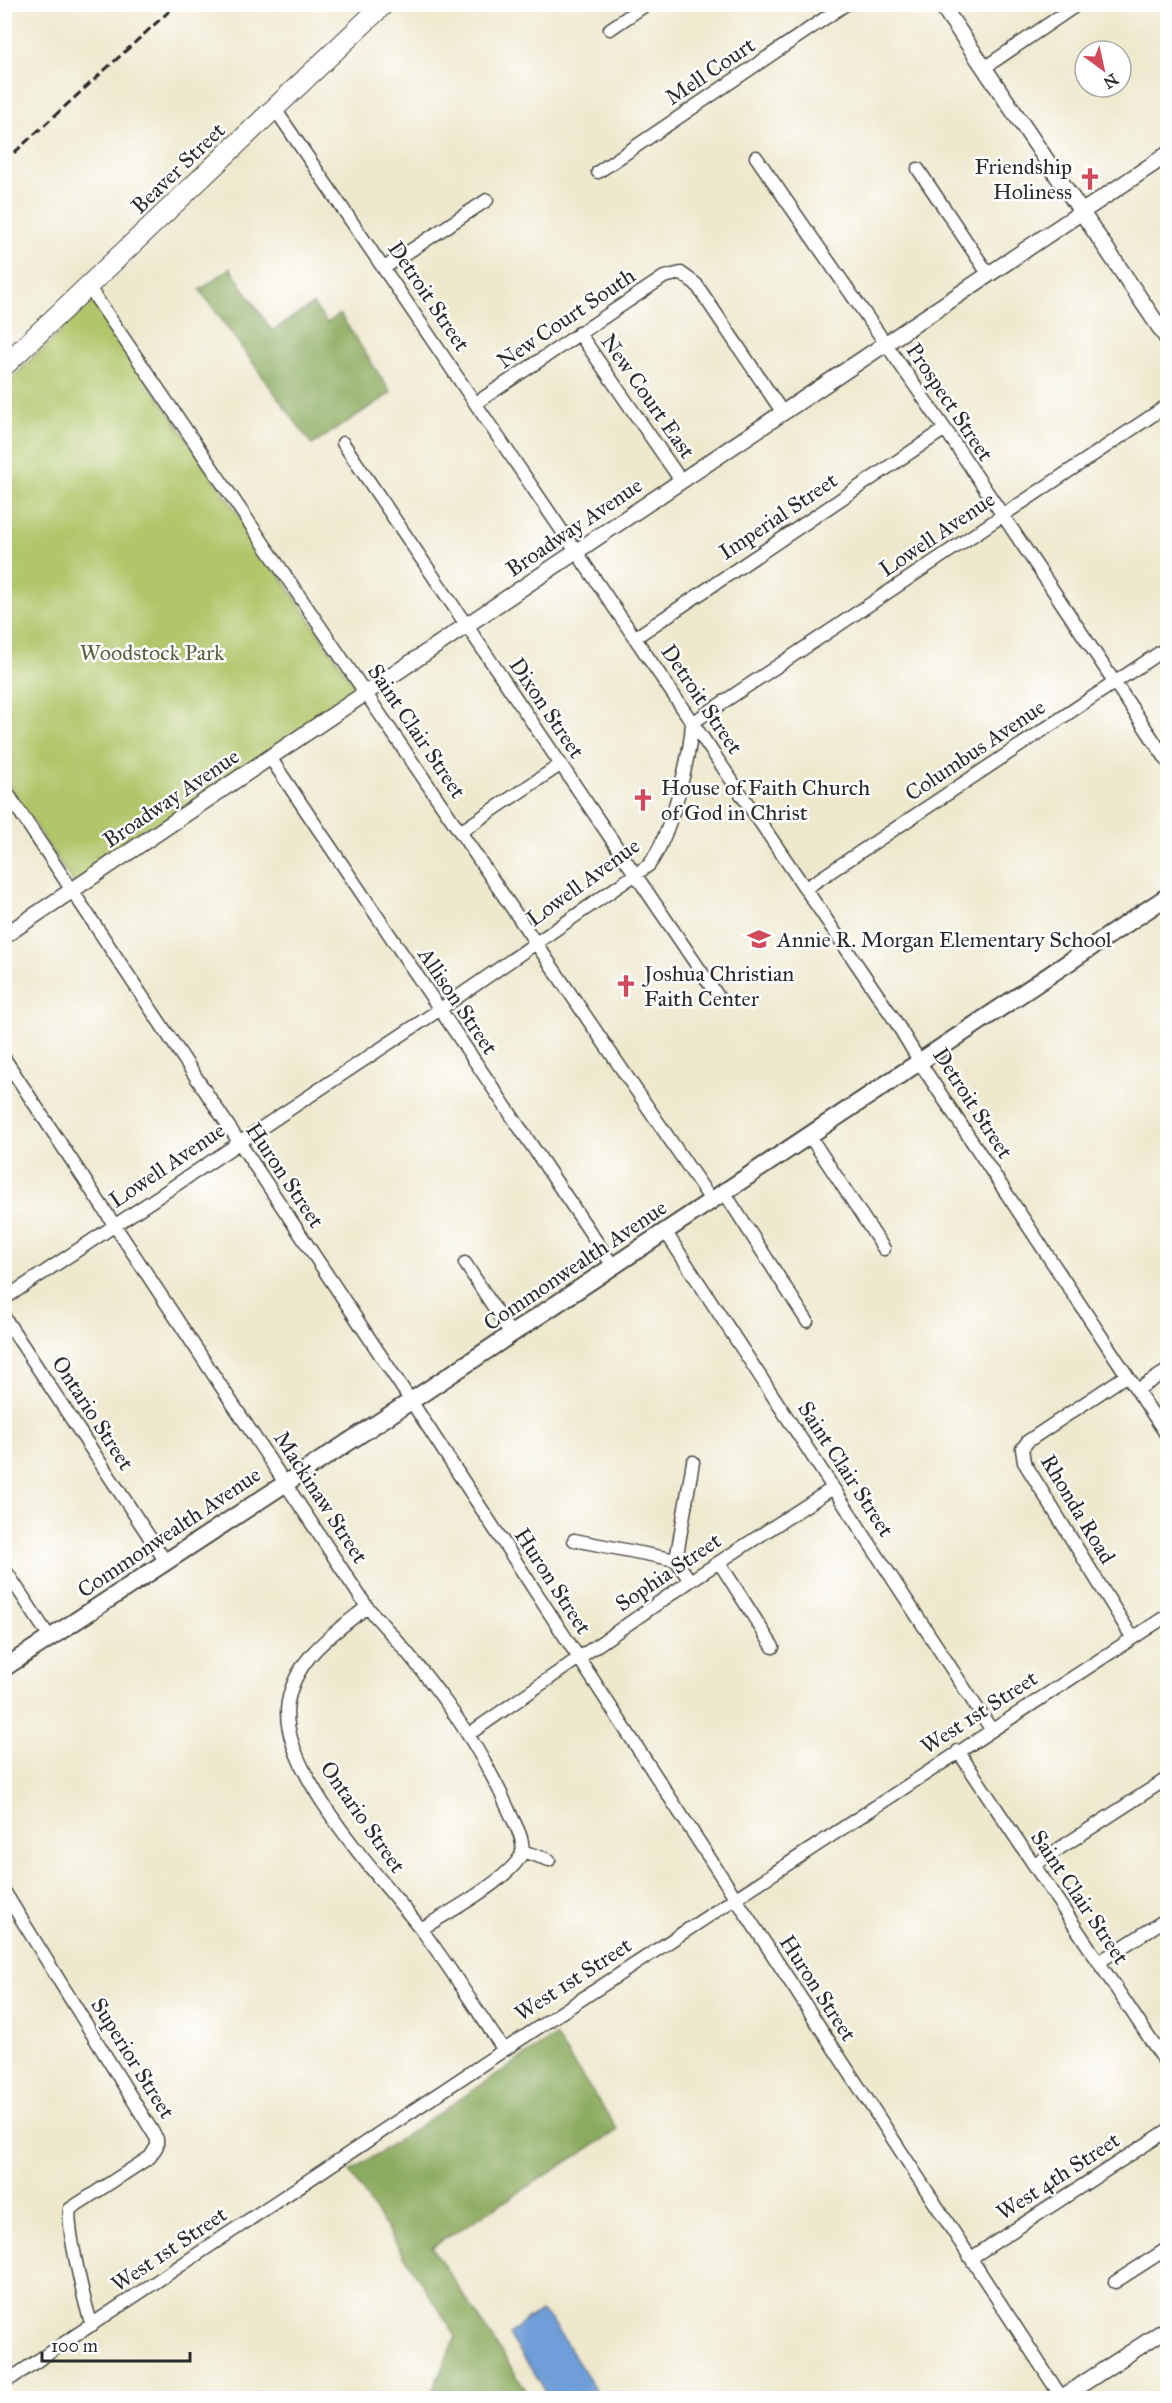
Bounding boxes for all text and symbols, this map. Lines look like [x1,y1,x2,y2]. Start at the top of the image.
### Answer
street label: Mell Court [660,31,760,111]
north arrow [1073,39,1133,99]
text: N [1100,69,1122,93]
street label: Beaver Street [125,117,231,219]
place label: Friendship Holiness [975,153,1072,205]
church icon: Friendship Holiness [1077,166,1103,192]
street label: Detroit Street [382,236,476,356]
street label: New Court South [492,262,640,374]
street label: New Court East [595,328,701,464]
street label: Prospect Street [901,338,999,466]
street label: Imperial Street [714,466,843,566]
street label: Broadway Avenue [501,471,647,583]
street label: Lowell Avenue [874,485,1000,583]
park label: Woodstock Park [80,639,225,666]
street label: Detroit Street [655,639,749,759]
street label: Dixon Street [504,653,591,764]
street label: Saint Clair Street [362,659,472,803]
street label: Columbus Avenue [900,693,1050,807]
street label: Broadway Avenue [98,742,244,854]
place label: House of Faith Church of God in Christ [661,774,870,826]
church icon: House of Faith Church of God in Christ [630,787,656,813]
street label: Lowell Avenue [521,832,645,932]
school or university icon: Annie R. Morgan Elementary School [746,926,772,952]
place label: Annie R. Morgan Elementary School [776,926,1112,953]
street label: Allison Street [412,941,504,1060]
place label: Joshua Christian Faith Center [642,960,794,1012]
church icon: Joshua Christian Faith Center [613,973,639,999]
street label: Detroit Street [927,1042,1019,1164]
street label: Lowell Avenue [104,1116,230,1214]
street label: Huron Street [240,1117,330,1233]
street label: Commonwealth Avenue [478,1194,672,1336]
street label: Ontario Street [46,1351,140,1475]
street label: Saint Clair Street [792,1396,900,1542]
street label: Mackinaw Street [268,1426,374,1568]
street label: Rhonda Road [1035,1449,1121,1569]
street label: Commonwealth Avenue [72,1461,266,1603]
street label: Huron Street [509,1523,597,1639]
street label: Sophia Street [610,1527,726,1617]
street label: West 1st Street [916,1664,1043,1760]
street label: Ontario Street [315,1756,412,1878]
street label: Saint Clair Street [1025,1825,1135,1969]
street label: Huron Street [774,1930,862,2046]
street label: West 1st Street [510,1931,637,2027]
street label: Superior Street [85,1993,181,2124]
street label: West 4th Street [991,2126,1125,2226]
street label: West 1st Street [106,2200,232,2298]
scale bar [42,2325,190,2363]
text: 100 m [51,2335,98,2357]

